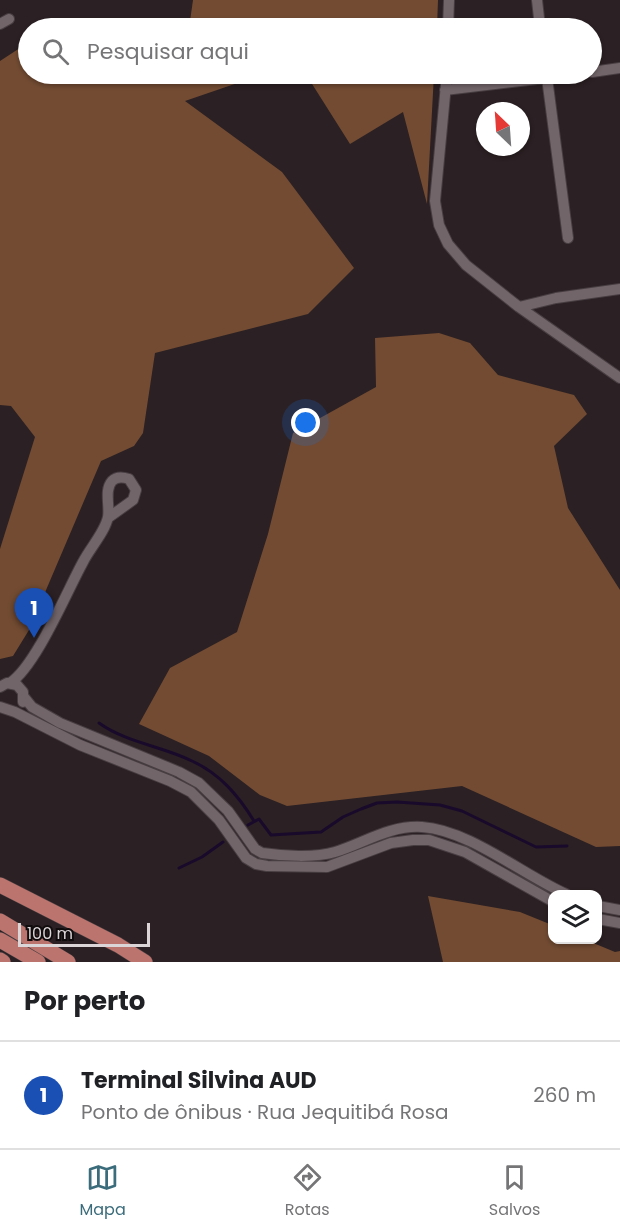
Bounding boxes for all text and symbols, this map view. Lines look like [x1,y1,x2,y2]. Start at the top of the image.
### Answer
search box [18,18,602,84]
icon: search [39,35,72,68]
text: Pesquisar aqui [87,36,249,67]
north arrow [476,102,530,156]
your location [291,408,320,437]
pin: 1 [15,588,54,638]
map controls [548,890,602,944]
button: layers [548,890,602,944]
scale bar [18,920,150,948]
text: 100 m [27,922,73,945]
text: Por perto [24,983,145,1019]
text: Terminal Silvina AUD [81,1065,317,1096]
text: 1 [40,1081,47,1109]
text: 260 m [533,1081,596,1109]
text: Ponto de ônibus · Rua Jequitibá Rosa [81,1098,449,1126]
tab: Mapa [80,1161,126,1222]
tab: Rotas [285,1161,330,1222]
tab: Salvos [489,1161,540,1222]

